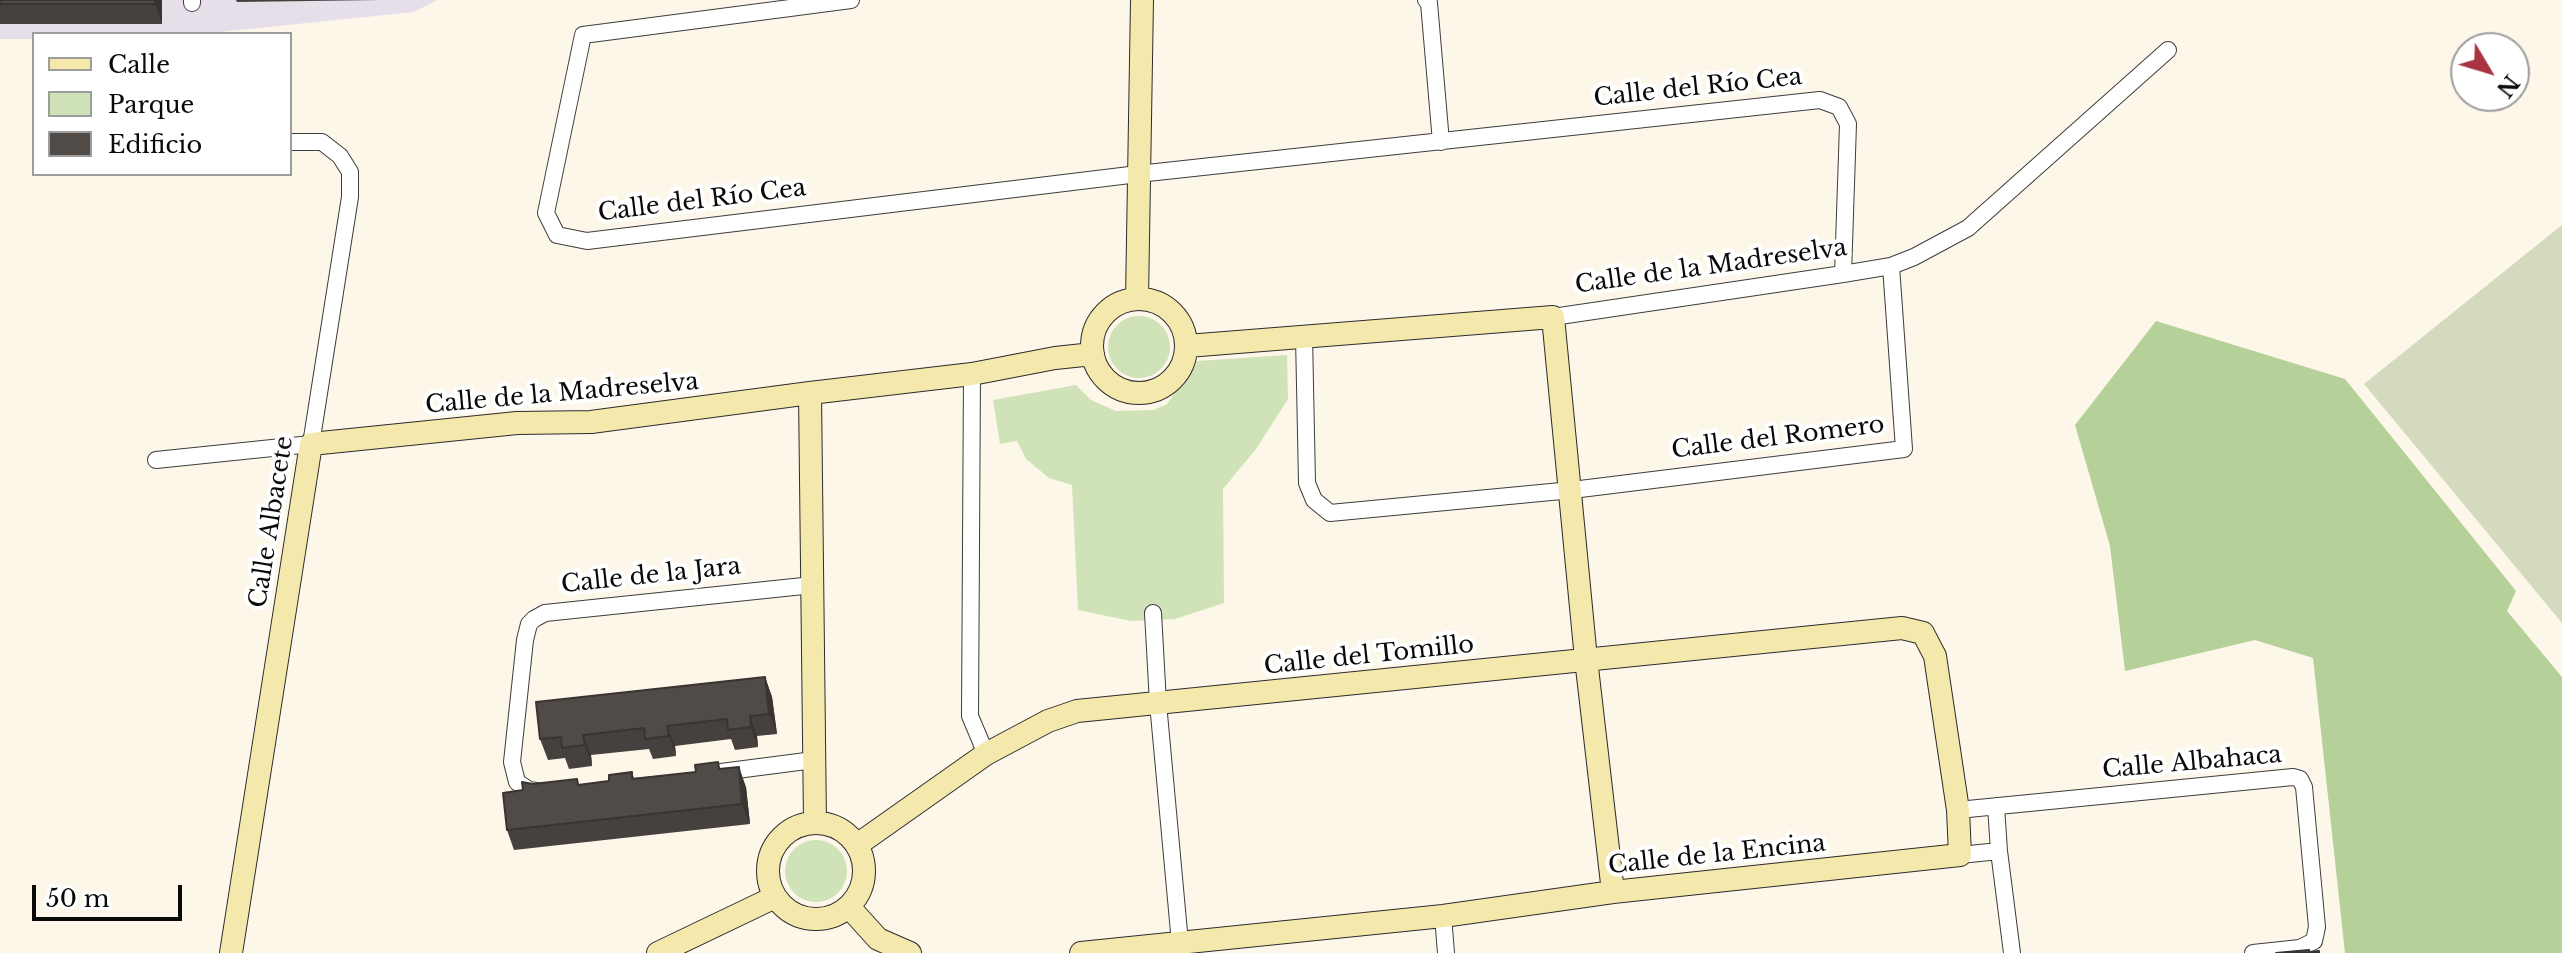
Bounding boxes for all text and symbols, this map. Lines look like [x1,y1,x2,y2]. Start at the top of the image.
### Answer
legend [32,32,292,176]
north arrow [2450,32,2530,112]
text: Calle [108,50,170,79]
street label: Calle del Río Cea [1592,63,1804,113]
text: N [2491,69,2525,102]
text: Parque [108,90,194,119]
text: Edificio [108,130,202,159]
street label: Calle del Río Cea [596,174,808,228]
street label: Calle de la Madreselva [1573,234,1849,300]
street label: Calle de la Madreselva [424,368,700,420]
street label: Calle del Romero [1670,411,1886,465]
street label: Calle Albacete [244,434,300,610]
street label: Calle de la Jara [560,552,742,600]
street label: Calle del Tomillo [1263,631,1475,681]
street label: Calle Albahaca [2101,741,2283,785]
street label: Calle de la Encina [1607,829,1827,881]
scale bar [36,869,186,919]
text: 50 m [46,884,109,913]

